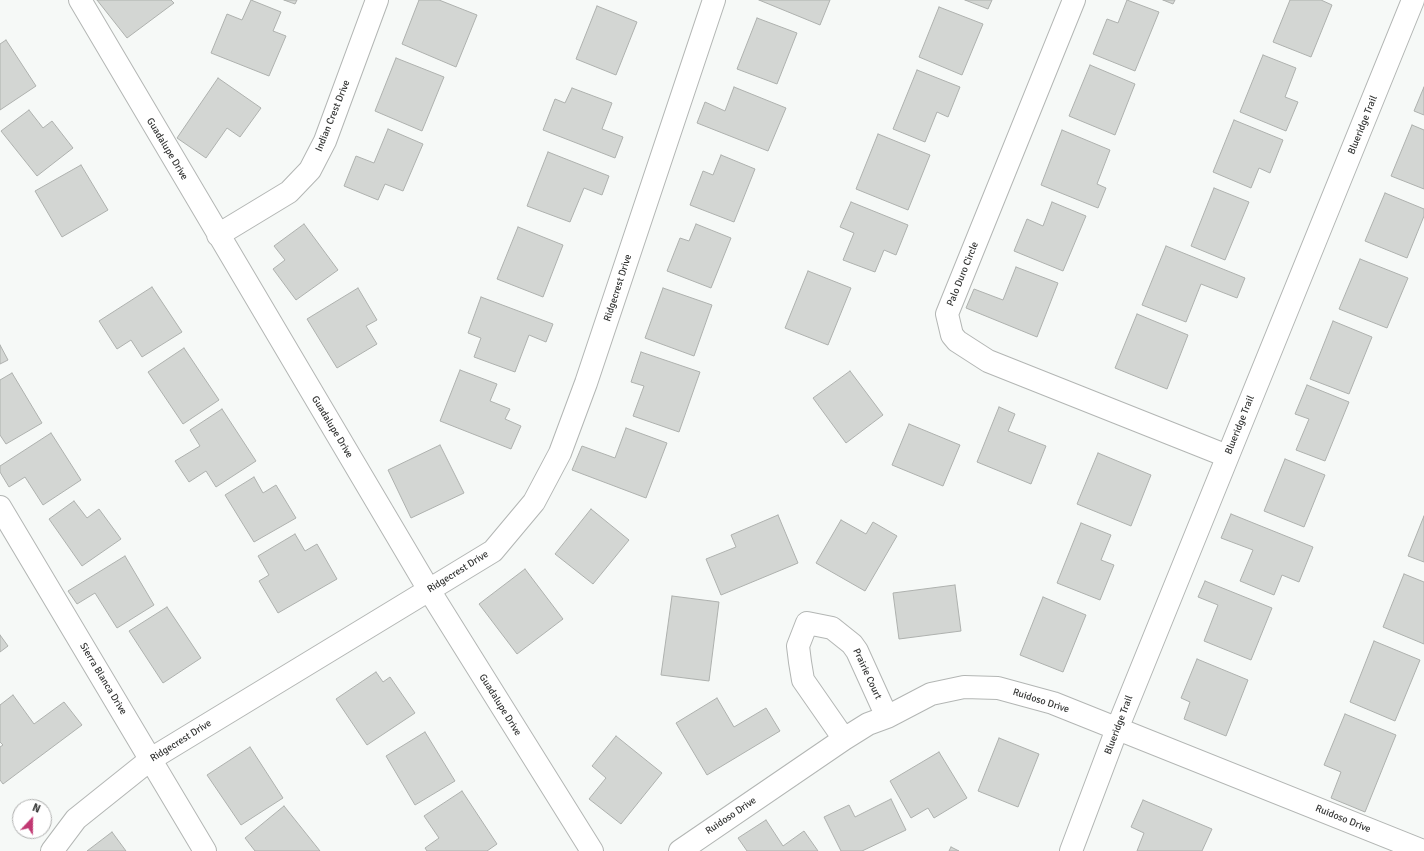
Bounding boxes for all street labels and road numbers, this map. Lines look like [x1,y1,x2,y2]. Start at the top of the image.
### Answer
street label: Indian Crest Drive [313,78,353,154]
street label: Blueridge Trail [1346,94,1380,156]
street label: Guadalupe Drive [144,116,190,182]
street label: Palo Duro Circle [945,240,981,308]
street label: Ridgecrest Drive [601,253,635,323]
street label: Guadalupe Drive [309,394,355,460]
street label: Blueridge Trail [1223,394,1257,456]
street label: Ridgecrest Drive [425,548,491,596]
street label: Sierra Blanca Drive [77,641,129,717]
street label: Prairie Court [850,647,884,701]
street label: Guadalupe Drive [476,672,524,738]
street label: Ruidoso Drive [1011,686,1071,716]
street label: Blueridge Trail [1102,694,1136,756]
street label: Ridgecrest Drive [148,717,214,765]
street label: Ruidoso Drive [703,795,759,837]
street label: Ruidoso Drive [1314,802,1372,836]

